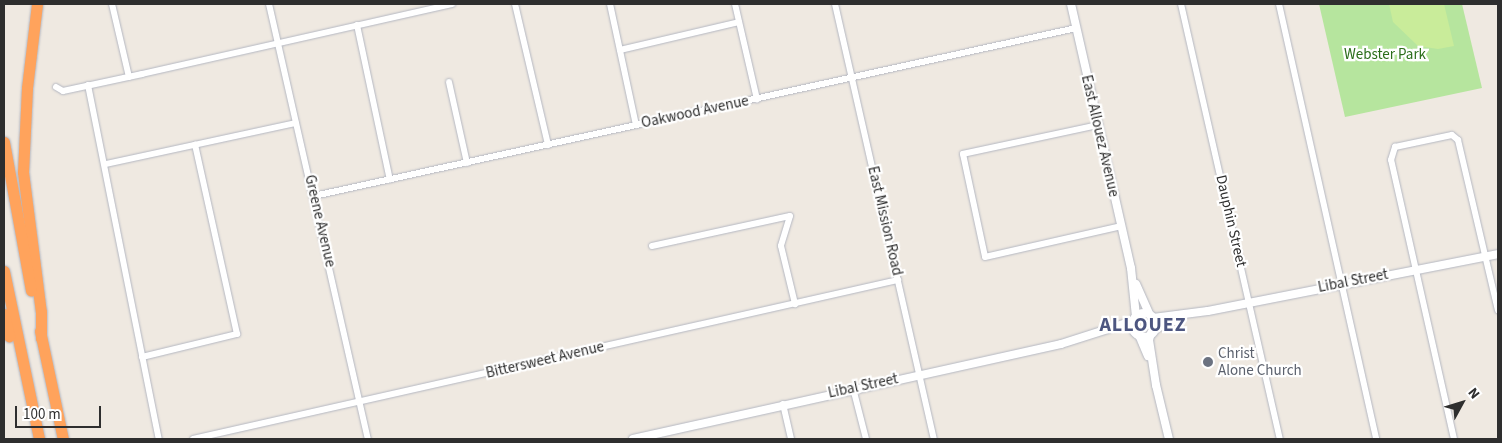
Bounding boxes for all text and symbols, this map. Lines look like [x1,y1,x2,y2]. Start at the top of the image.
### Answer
park label: Webster Park [1344,46,1426,64]
street label: East Allouez Avenue [1077,73,1123,199]
street label: Oakwood Avenue [640,92,750,132]
street label: East Mission Road [864,164,906,278]
street label: Greene Avenue [301,173,339,269]
street label: Dauphin Street [1212,173,1250,269]
street label: Libal Street [1316,265,1390,297]
district label: ALLOUEZ [1099,313,1187,337]
street label: Bittersweet Avenue [484,338,606,382]
place label: Christ Alone Church [1218,344,1302,379]
marker: Christ Alone Church [1202,356,1214,368]
street label: Libal Street [826,370,900,402]
north arrow [1437,378,1487,428]
text: N [1463,384,1484,403]
scale bar [18,396,104,428]
text: 100 m [23,404,61,425]

